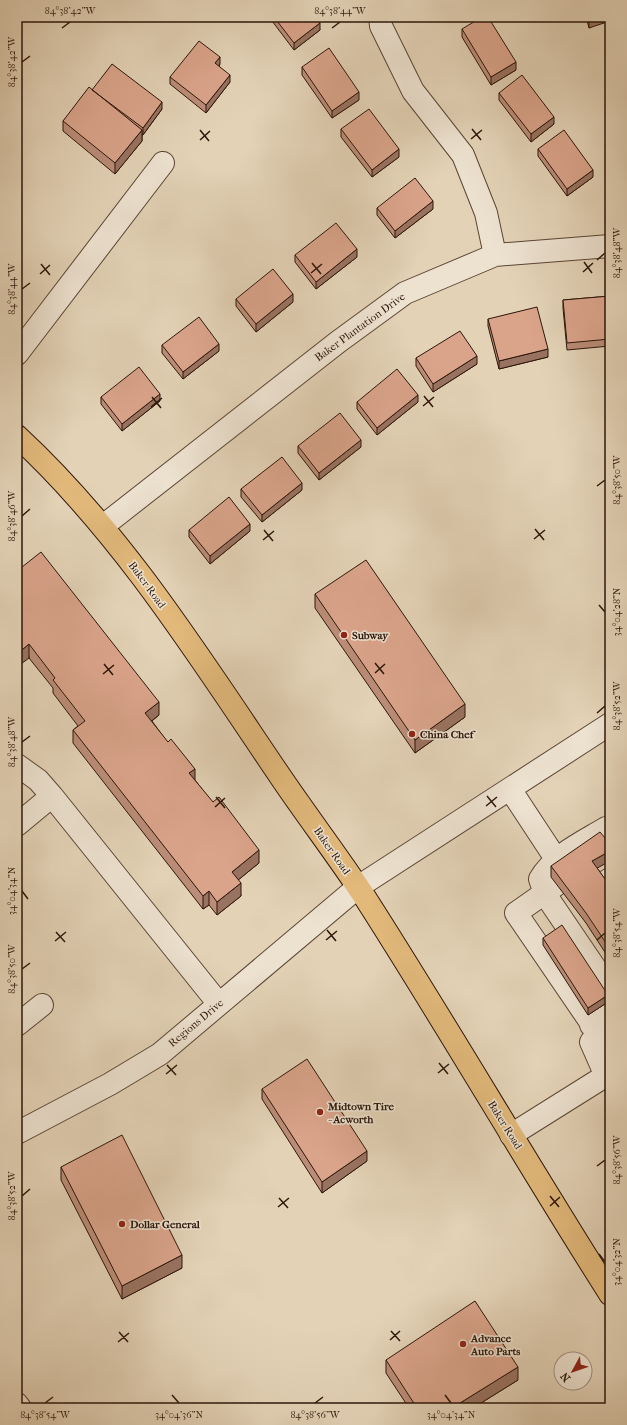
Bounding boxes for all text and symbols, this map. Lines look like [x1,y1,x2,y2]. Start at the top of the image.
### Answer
text: 84°38'42"W [45,5,96,17]
text: 84°38'44"W [314,5,367,17]
text: 84°38'42"W [6,36,18,87]
text: 84°38'48"W [611,227,623,278]
text: 84°38'44"W [6,262,18,315]
street label: Baker Plantation Drive [312,290,408,364]
text: 84°38'50"W [611,454,623,505]
text: 84°38'46"W [6,489,18,541]
street label: Baker Road [126,559,169,612]
text: 34°04'28"N [611,587,623,636]
place label: Subway [352,629,389,642]
marker: Subway [339,630,349,640]
text: 84°38'52"W [611,680,623,730]
text: 84°38'48"W [6,716,18,767]
place label: China Chef [420,728,476,741]
marker: China Chef [407,729,417,739]
street label: Baker Road [311,825,354,878]
text: 34°04'34"N [6,866,18,915]
text: 84°38'54"W [611,907,623,958]
text: 84°38'50"W [6,943,18,994]
street label: Regions Drive [166,996,226,1050]
street label: Baker Road [485,1098,526,1152]
place label: Midtown Tire - Acworth [327,1100,395,1126]
marker: Midtown Tire - Acworth [315,1107,325,1117]
text: 84°38'56"W [611,1134,623,1185]
text: 84°38'52"W [6,1170,18,1220]
place label: Dollar General [129,1218,201,1231]
marker: Dollar General [117,1219,127,1229]
text: 34°04'32"N [611,1238,623,1286]
place label: Advance Auto Parts [470,1332,520,1358]
marker: Advance Auto Parts [458,1339,468,1349]
north arrow [553,1351,593,1391]
text: N [558,1369,573,1384]
text: 84°38'54"W [20,1409,71,1421]
text: 34°04'36"N [155,1409,203,1421]
text: 84°38'56"W [290,1409,341,1421]
text: 34°04'34"N [427,1409,476,1421]

